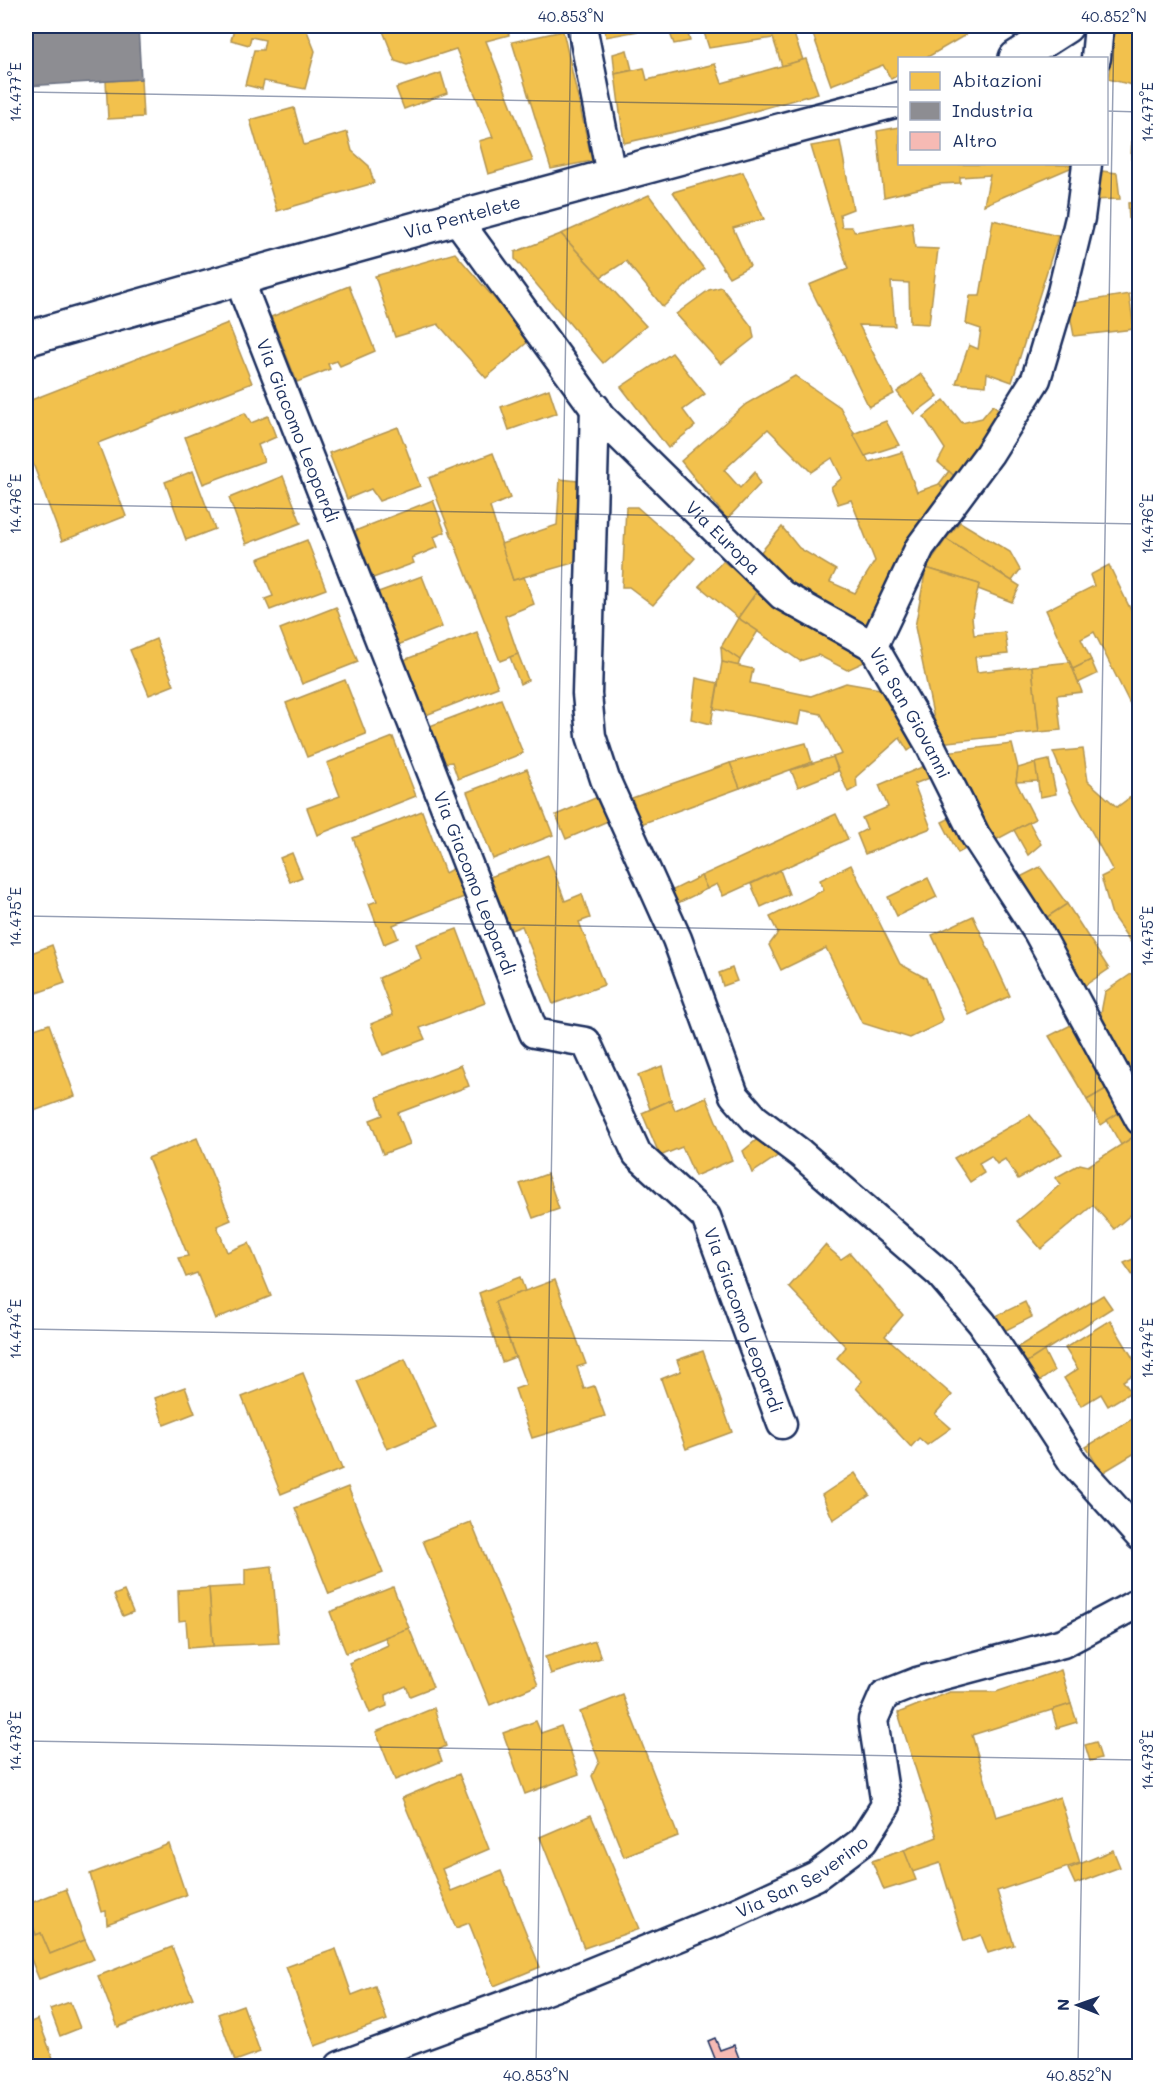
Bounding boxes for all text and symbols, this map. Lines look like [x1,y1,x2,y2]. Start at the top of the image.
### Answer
text: 40.853°N [538,6,604,26]
text: 40.852°N [1081,6,1147,26]
legend [898,57,1108,165]
text: 14.477°E [5,62,25,122]
text: Abitazioni [952,68,1042,92]
text: 14.477°E [1137,82,1157,142]
text: Industria [952,98,1034,122]
text: Altro [952,128,997,152]
street label: Via Pentelete [401,189,523,244]
street label: Via Giacomo Leopardi [251,335,345,526]
text: 14.476°E [5,473,25,534]
text: 14.476°E [1137,493,1157,554]
street label: Via Europa [681,495,766,580]
street label: Via San Giovanni [864,643,957,783]
street label: Via Giacomo Leopardi [428,788,522,979]
text: 14.475°E [5,886,25,947]
text: 14.475°E [1137,905,1157,966]
street label: Via Giacomo Leopardi [699,1224,789,1416]
text: 14.474°E [5,1298,25,1359]
text: 14.474°E [1137,1317,1157,1378]
text: 14.473°E [5,1710,25,1771]
text: 14.473°E [1137,1729,1157,1790]
street label: Via San Severino [732,1829,873,1923]
north arrow [1048,1975,1108,2035]
text: N [1052,1998,1073,2011]
text: 40.853°N [503,2065,569,2085]
text: 40.852°N [1046,2065,1112,2085]

